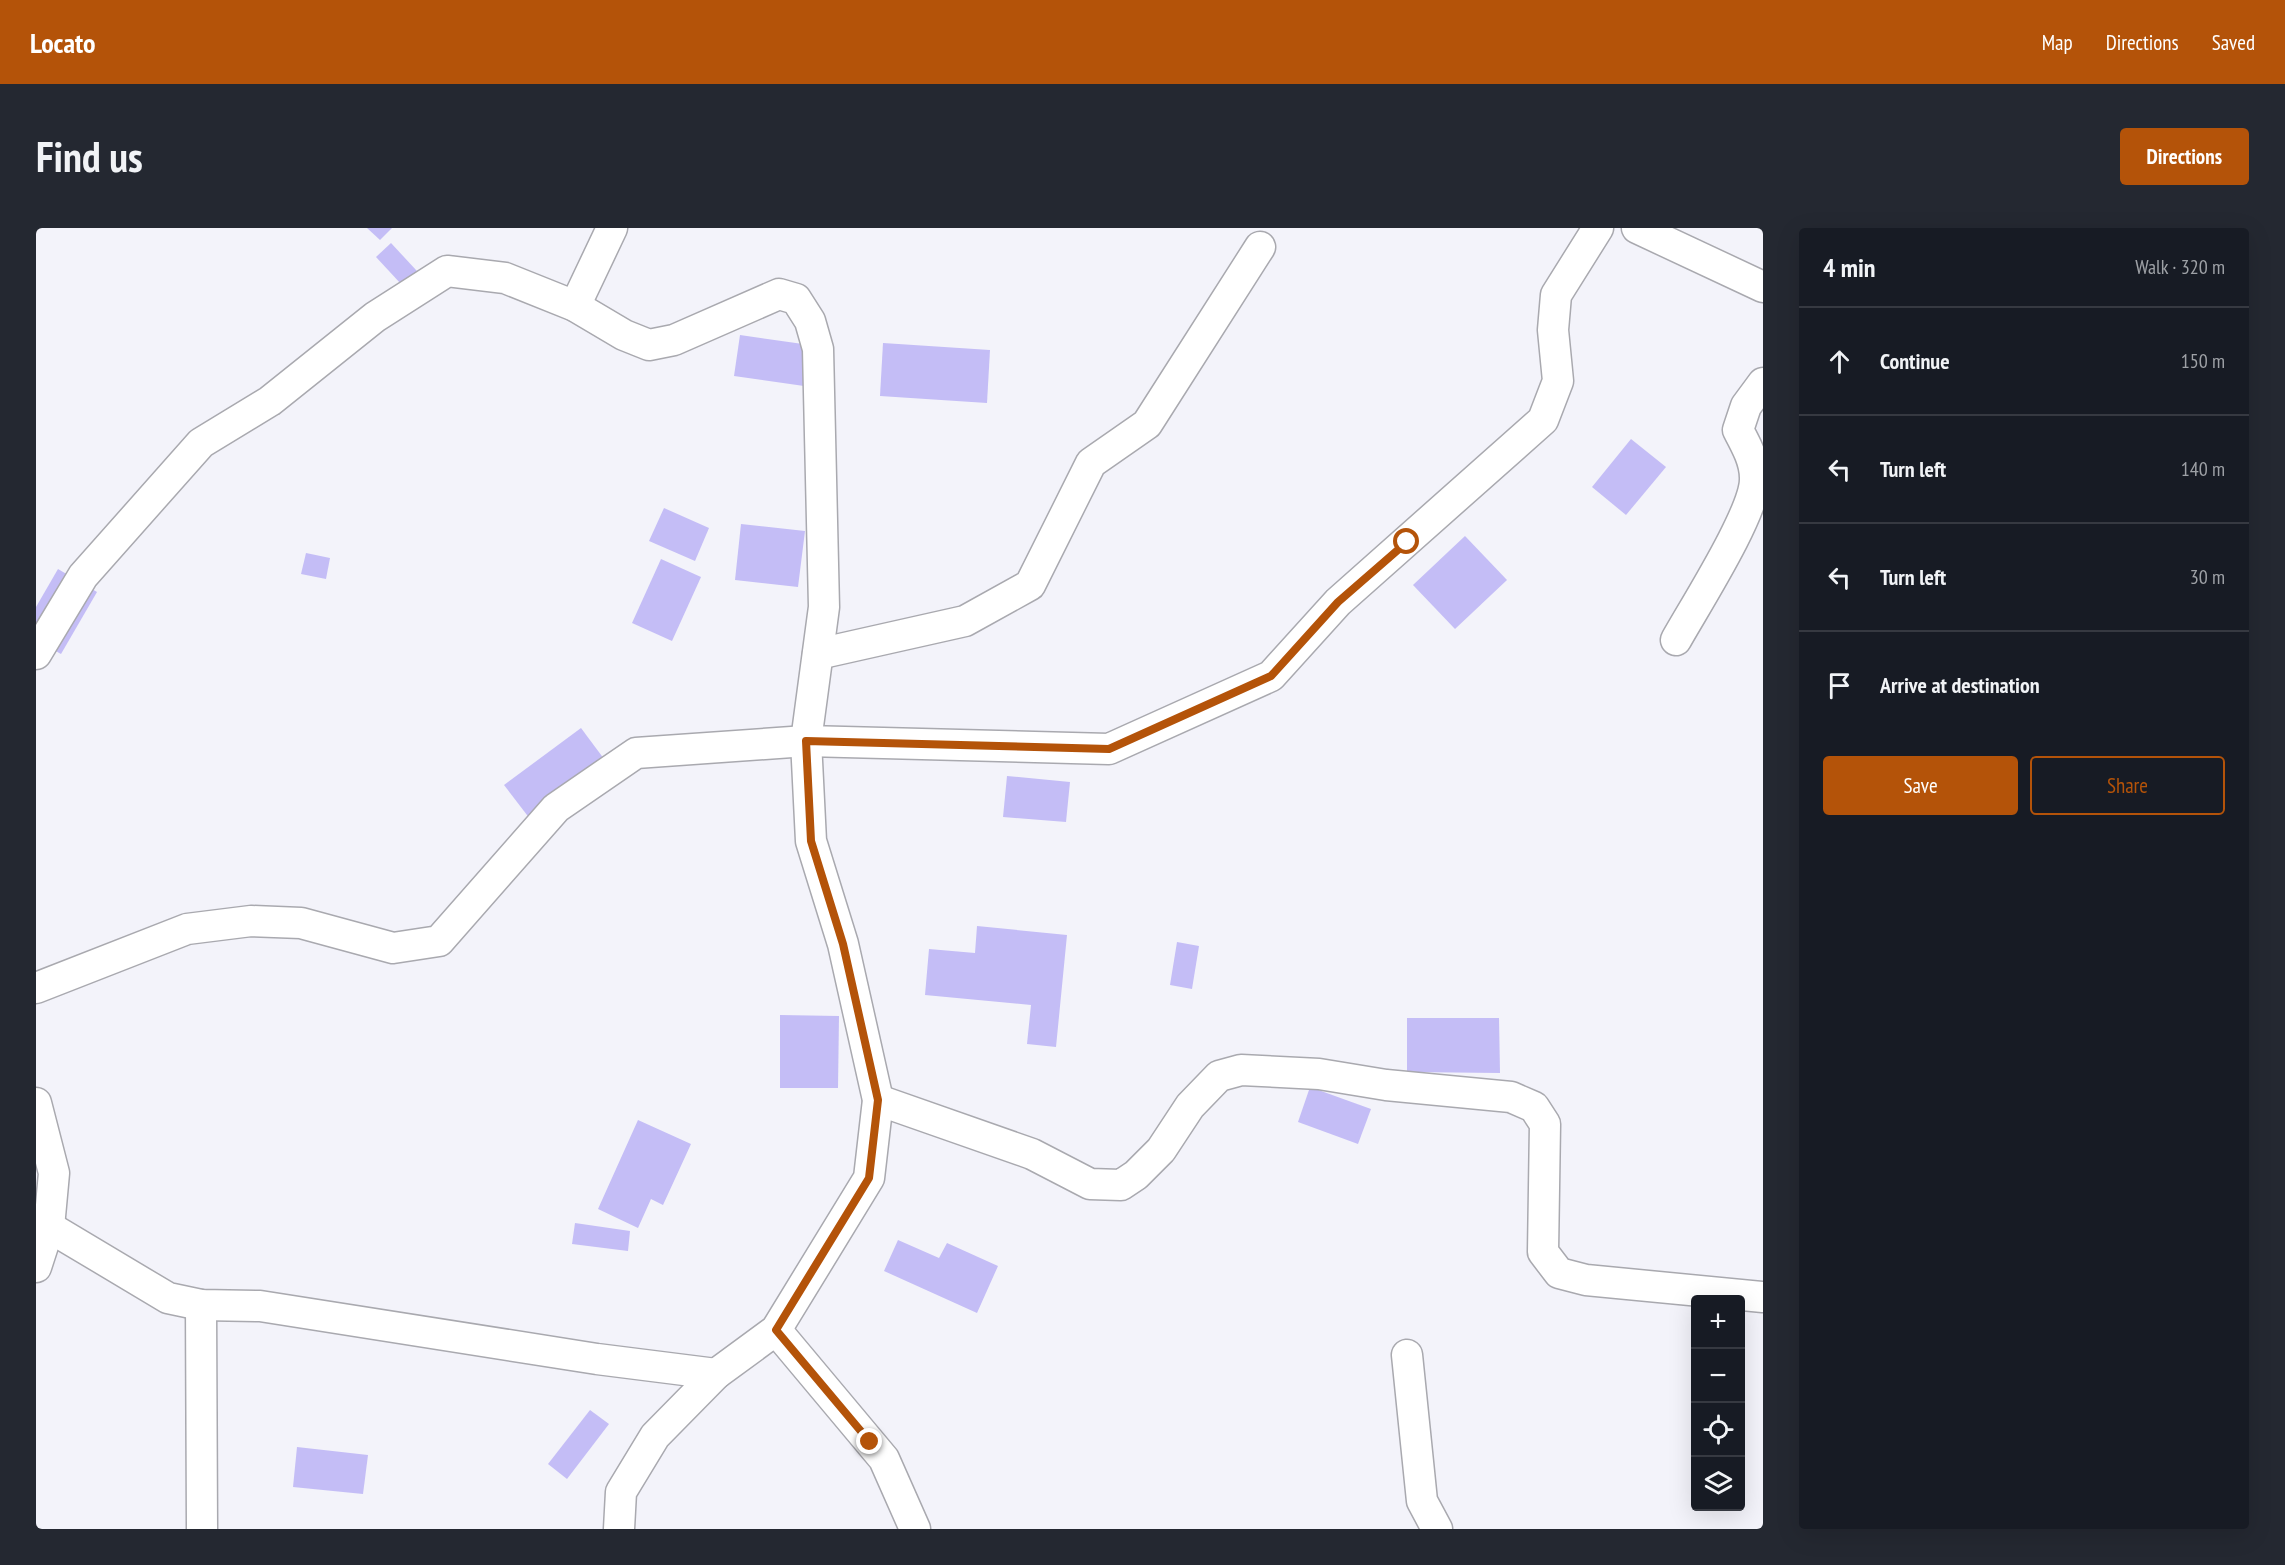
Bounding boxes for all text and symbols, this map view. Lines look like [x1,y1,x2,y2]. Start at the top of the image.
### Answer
text: Locato [30,24,96,61]
text: Map [2042,29,2073,56]
text: Directions [2106,29,2179,56]
text: Saved [2212,29,2255,56]
button: Directions [2120,128,2249,185]
text: Find us [36,129,143,184]
text: 4 min [1823,251,1876,284]
text: Walk · 320 m [2135,254,2225,280]
icon: ahead [1823,345,1856,378]
text: Continue [1880,347,1950,375]
text: 150 m [2181,348,2225,374]
icon: left [1823,453,1856,486]
text: Turn left [1880,455,1946,483]
text: 140 m [2181,456,2225,482]
route start [1393,528,1419,554]
icon: left [1823,561,1856,594]
text: Turn left [1880,563,1946,591]
text: 30 m [2190,564,2225,590]
icon: arrive [1823,669,1856,702]
text: Arrive at destination [1880,671,2040,699]
button: Save [1823,756,2018,815]
button: Share [2030,756,2225,815]
map controls [1691,1295,1745,1511]
button: + [1691,1295,1745,1349]
button: − [1691,1349,1745,1403]
button: locate [1691,1403,1745,1457]
route end [856,1428,882,1454]
button: layers [1691,1457,1745,1511]

